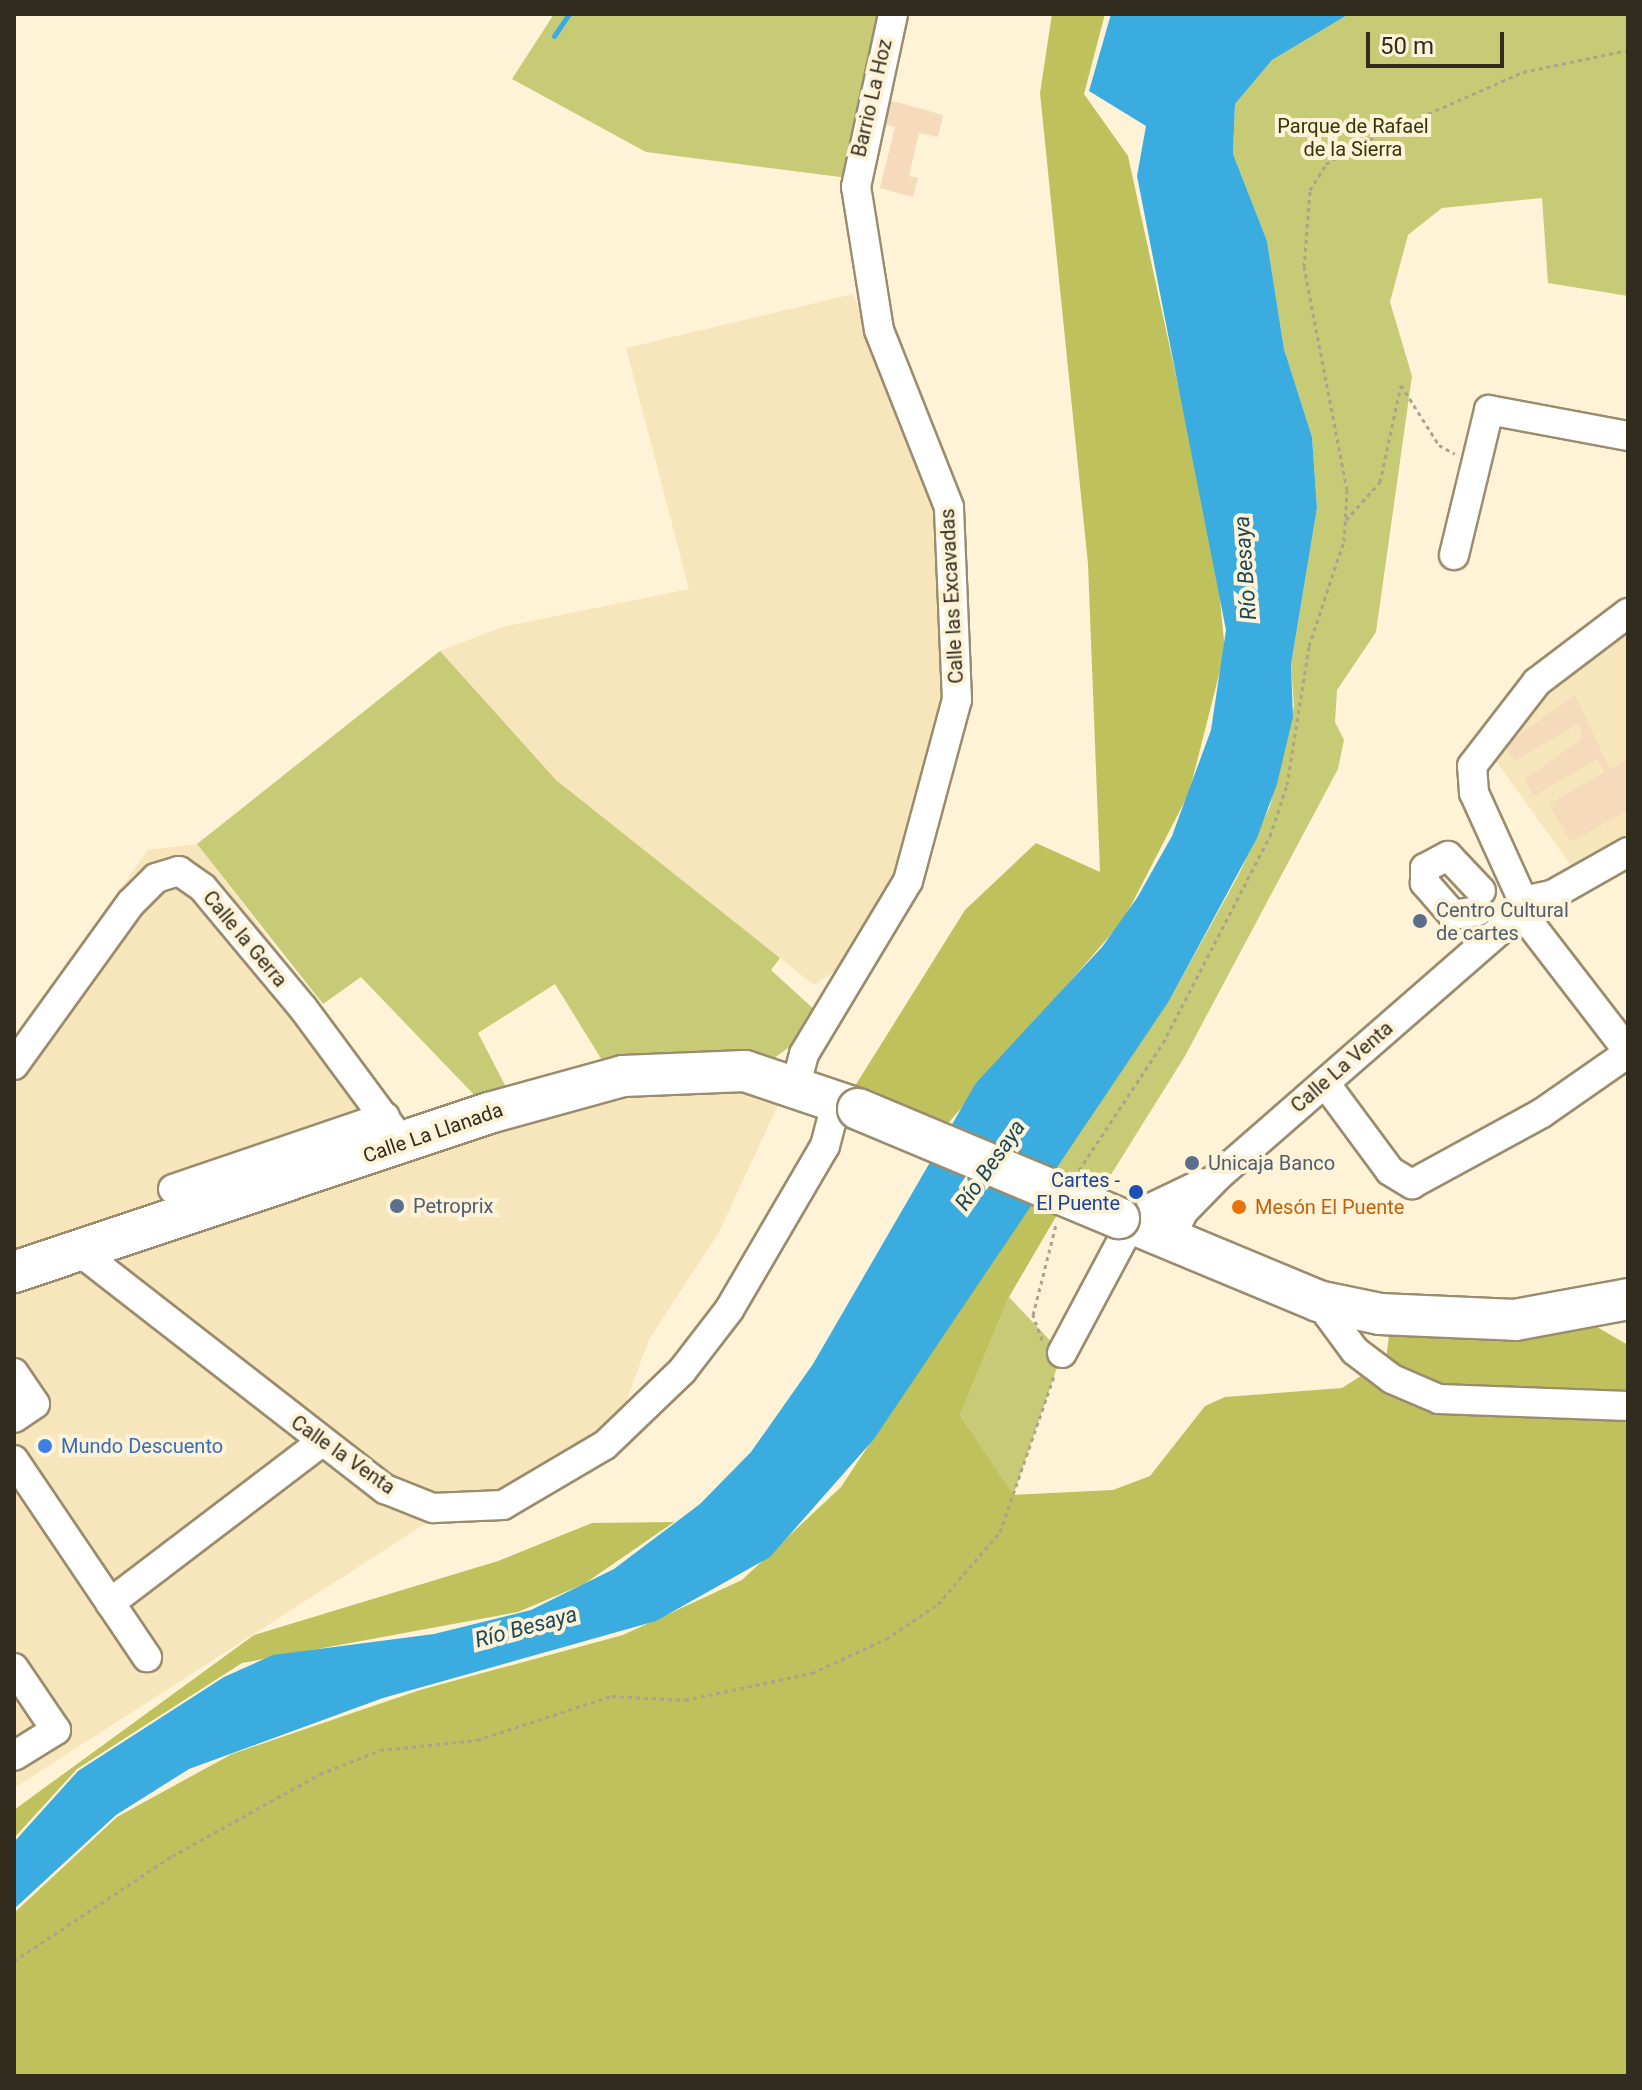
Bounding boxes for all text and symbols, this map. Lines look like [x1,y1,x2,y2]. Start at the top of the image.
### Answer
scale bar [1370,16,1508,66]
text: 50 m [1380,32,1434,60]
street label: Barrio La Hoz [847,37,897,159]
park label: Parque de Rafael de la Sierra [1277,114,1429,161]
street label: Calle las Excavadas [935,508,969,684]
water label: Río Besaya [1228,515,1262,621]
street label: Calle la Gerra [198,886,292,992]
place label: Centro Cultural de cartes [1436,898,1569,945]
marker: Centro Cultural de cartes [1411,912,1429,930]
street label: Calle La Venta [1286,1016,1398,1118]
street label: Calle La Llanada [360,1098,506,1168]
water label: Río Besaya [949,1115,1031,1215]
place label: Unicaja Banco [1208,1151,1335,1175]
marker: Unicaja Banco [1183,1154,1201,1172]
place label: Cartes - El Puente [1036,1168,1120,1215]
marker: Cartes - El Puente [1127,1183,1145,1201]
place label: Petroprix [413,1194,493,1218]
place label: Mesón El Puente [1255,1195,1404,1219]
marker: Petroprix [388,1197,406,1215]
marker: Mesón El Puente [1230,1198,1248,1216]
street label: Calle la Venta [286,1410,400,1500]
place label: Mundo Descuento [61,1434,223,1458]
marker: Mundo Descuento [36,1437,54,1455]
water label: Río Besaya [472,1601,580,1653]

